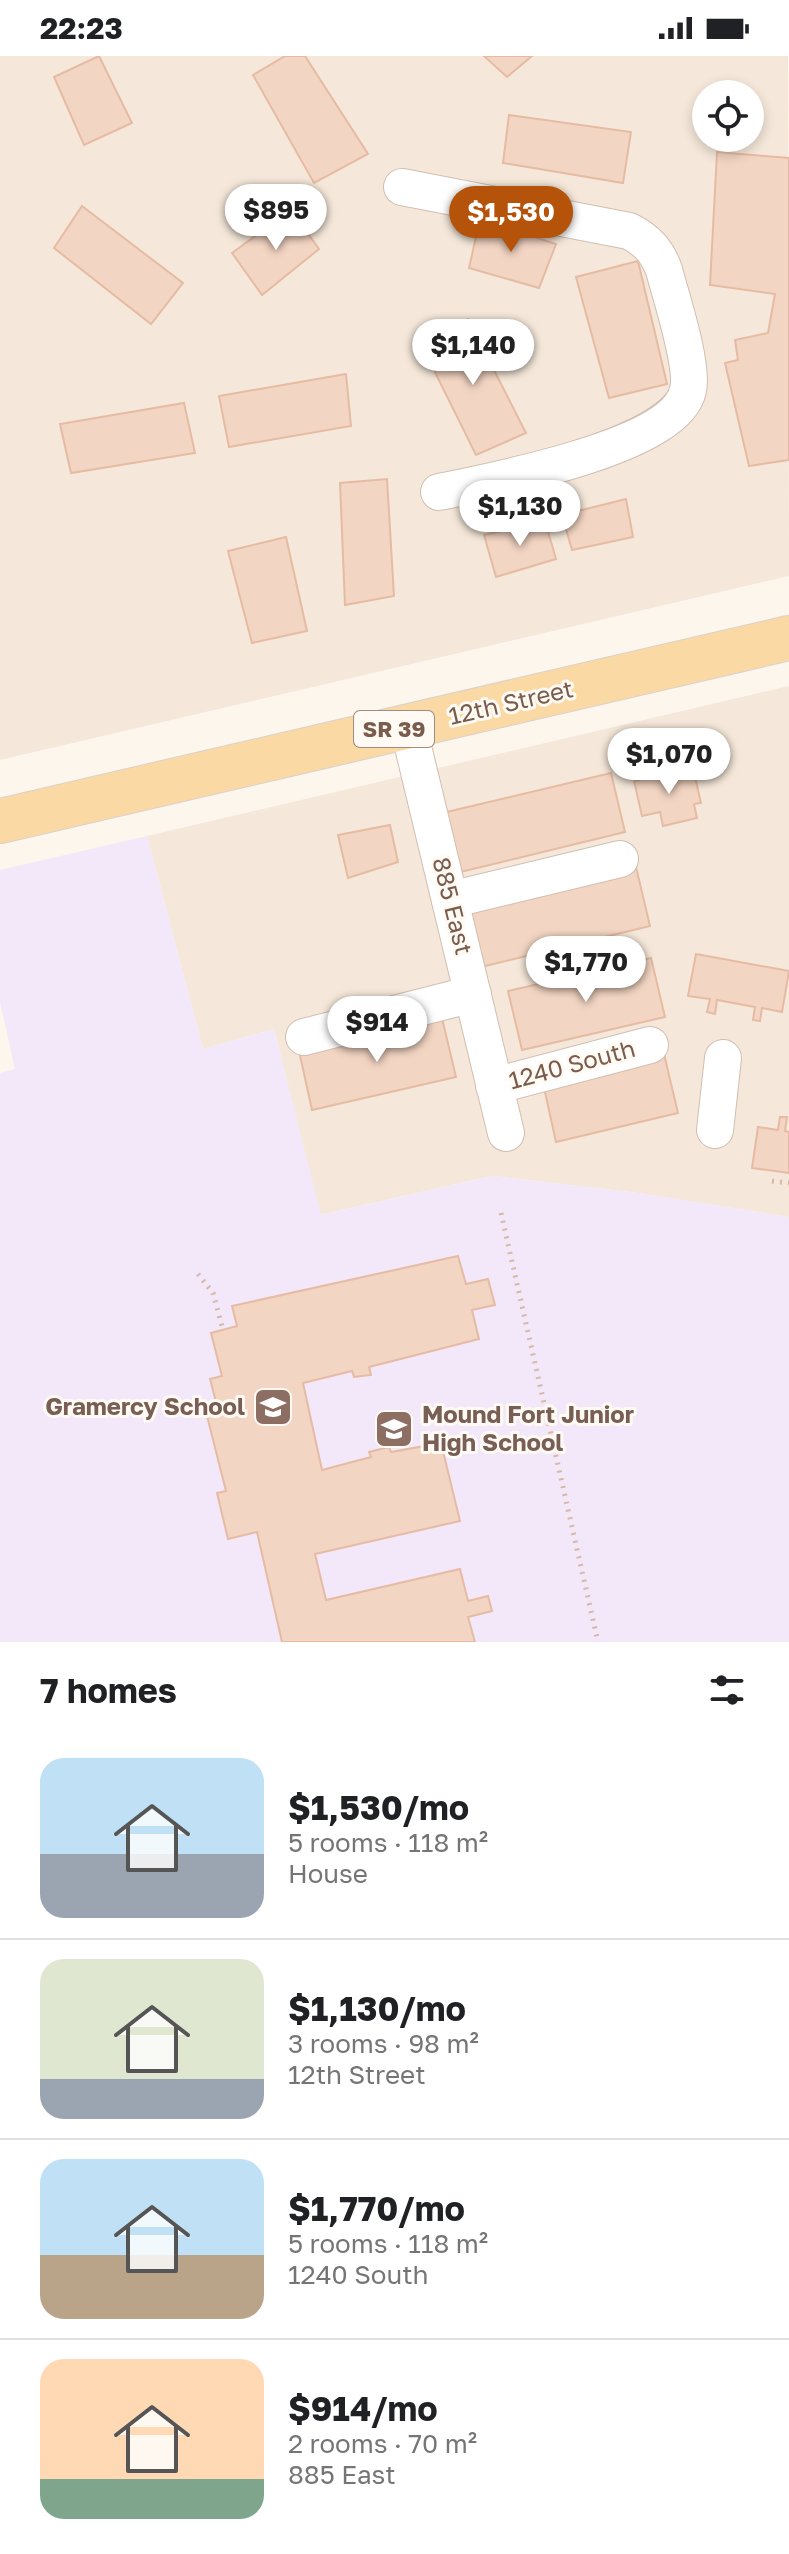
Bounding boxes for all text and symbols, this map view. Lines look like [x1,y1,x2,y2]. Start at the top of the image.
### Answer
text: 22:23 [40,10,123,46]
map controls [692,80,764,152]
button: locate [692,80,764,152]
pin: $895 [229,184,323,252]
pin: $1,530 [446,186,576,254]
text: $895 [243,194,309,225]
text: $1,530 [467,196,555,227]
pin: $1,140 [408,319,538,387]
text: $1,140 [430,329,516,360]
pin: $1,130 [455,480,585,548]
text: $1,130 [477,490,563,521]
street label: 12th Street [446,673,576,730]
road number: SR 39 [354,711,434,747]
pin: $1,070 [604,728,734,796]
text: $1,070 [625,738,713,769]
street label: 885 East [427,854,480,957]
pin: $1,770 [521,936,651,1004]
text: $1,770 [544,946,628,977]
pin: $914 [330,996,424,1064]
text: $914 [345,1006,409,1037]
street label: 1240 South [505,1033,638,1094]
school or university icon: Gramercy School [252,1386,294,1428]
place label: Gramercy School [45,1391,245,1420]
place label: Mound Fort Junior High School [422,1399,634,1456]
school or university icon: Mound Fort Junior High School [373,1408,415,1450]
icon: filters [705,1668,749,1712]
text: 7 homes [40,1670,177,1710]
text: $1,530/mo [288,1787,469,1827]
icon: home [104,1790,200,1886]
text: 5 rooms · 118 m² [288,1827,488,1858]
text: House [288,1858,368,1889]
text: $1,130/mo [288,1988,466,2028]
icon: home [104,1991,200,2087]
text: 3 rooms · 98 m² [288,2028,479,2059]
text: 12th Street [288,2059,426,2090]
text: $1,770/mo [288,2188,465,2228]
icon: home [104,2191,200,2287]
text: 5 rooms · 118 m² [288,2228,488,2259]
text: 1240 South [288,2259,429,2290]
text: $914/mo [288,2388,438,2428]
icon: home [104,2391,200,2487]
text: 2 rooms · 70 m² [288,2428,477,2459]
text: 885 East [288,2459,396,2490]

